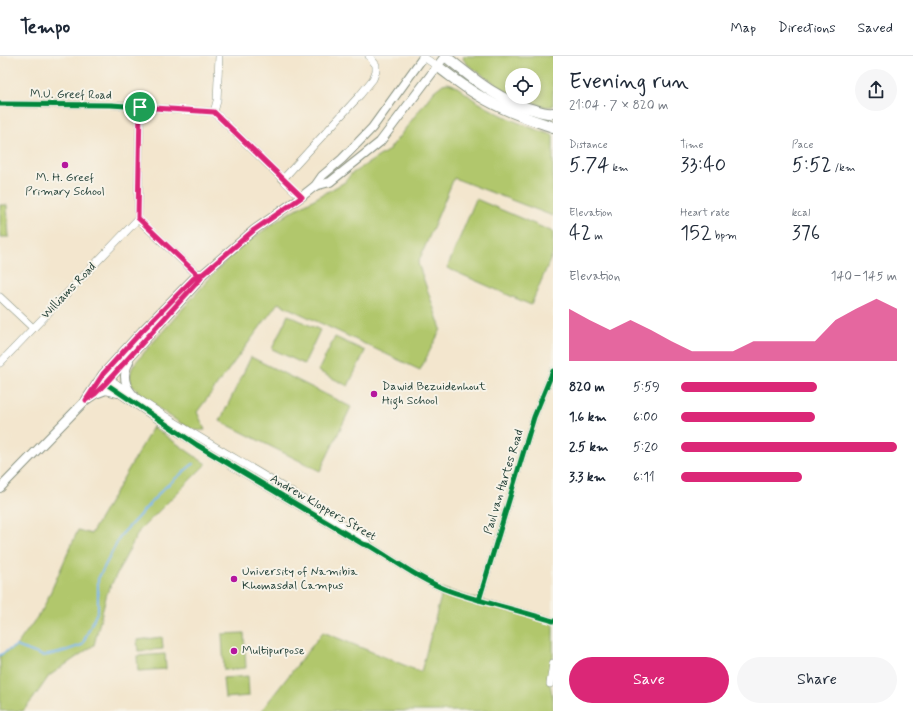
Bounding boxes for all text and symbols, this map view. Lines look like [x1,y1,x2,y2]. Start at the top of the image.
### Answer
text: Tempo [20,15,70,40]
text: Map [730,19,756,37]
text: Directions [778,19,836,37]
text: Saved [858,19,893,37]
map controls [505,68,541,104]
button: locate [505,68,541,104]
text: Evening run [569,68,689,96]
button: share [855,69,897,111]
street label: M.U. Greef Road [30,86,112,104]
pin [123,90,157,124]
icon: arrive [129,96,151,118]
text: 21:04 · 7 × 820 m [569,97,668,114]
text: Distance [569,138,608,152]
text: Time [680,138,703,152]
text: Pace [792,138,814,152]
text: 5.74 [569,152,609,179]
text: 33:40 [680,152,726,179]
text: 5:52 [792,152,832,179]
marker: M. H. Greef Primary School [60,160,70,170]
text: km [609,161,628,175]
text: /km [832,161,855,175]
place label: M. H. Greef Primary School [25,170,105,200]
text: Elevation [569,206,612,220]
text: Heart rate [680,206,730,220]
text: kcal [792,206,810,220]
text: 42 [569,220,591,247]
text: 152 [680,220,712,247]
text: 376 [792,220,820,247]
text: m [591,229,603,243]
text: bpm [712,229,737,243]
street label: Williams Road [38,259,100,323]
text: Elevation [569,268,620,285]
text: 140–145 m [831,268,897,285]
place label: Dawid Bezuidenhout High School [382,379,486,410]
text: 820 m [569,379,605,396]
text: 5:59 [633,379,660,396]
marker: Dawid Bezuidenhout High School [369,389,379,399]
text: 1.6 km [569,409,607,426]
text: 6:00 [633,409,658,426]
street label: Paul van Hartes Road [480,428,528,536]
text: 2.5 km [569,439,608,456]
text: 5:20 [633,439,658,456]
text: 3.3 km [569,469,606,486]
text: 6:11 [633,469,655,486]
street label: Andrew Kloppers Street [267,471,379,545]
place label: University of Namibia Khomasdal Campus [242,564,358,594]
marker: University of Namibia Khomasdal Campus [229,574,239,584]
place label: Multipurpose [242,643,305,659]
marker: Multipurpose [229,646,239,656]
button: Save [569,657,729,703]
button: Share [737,657,897,703]

